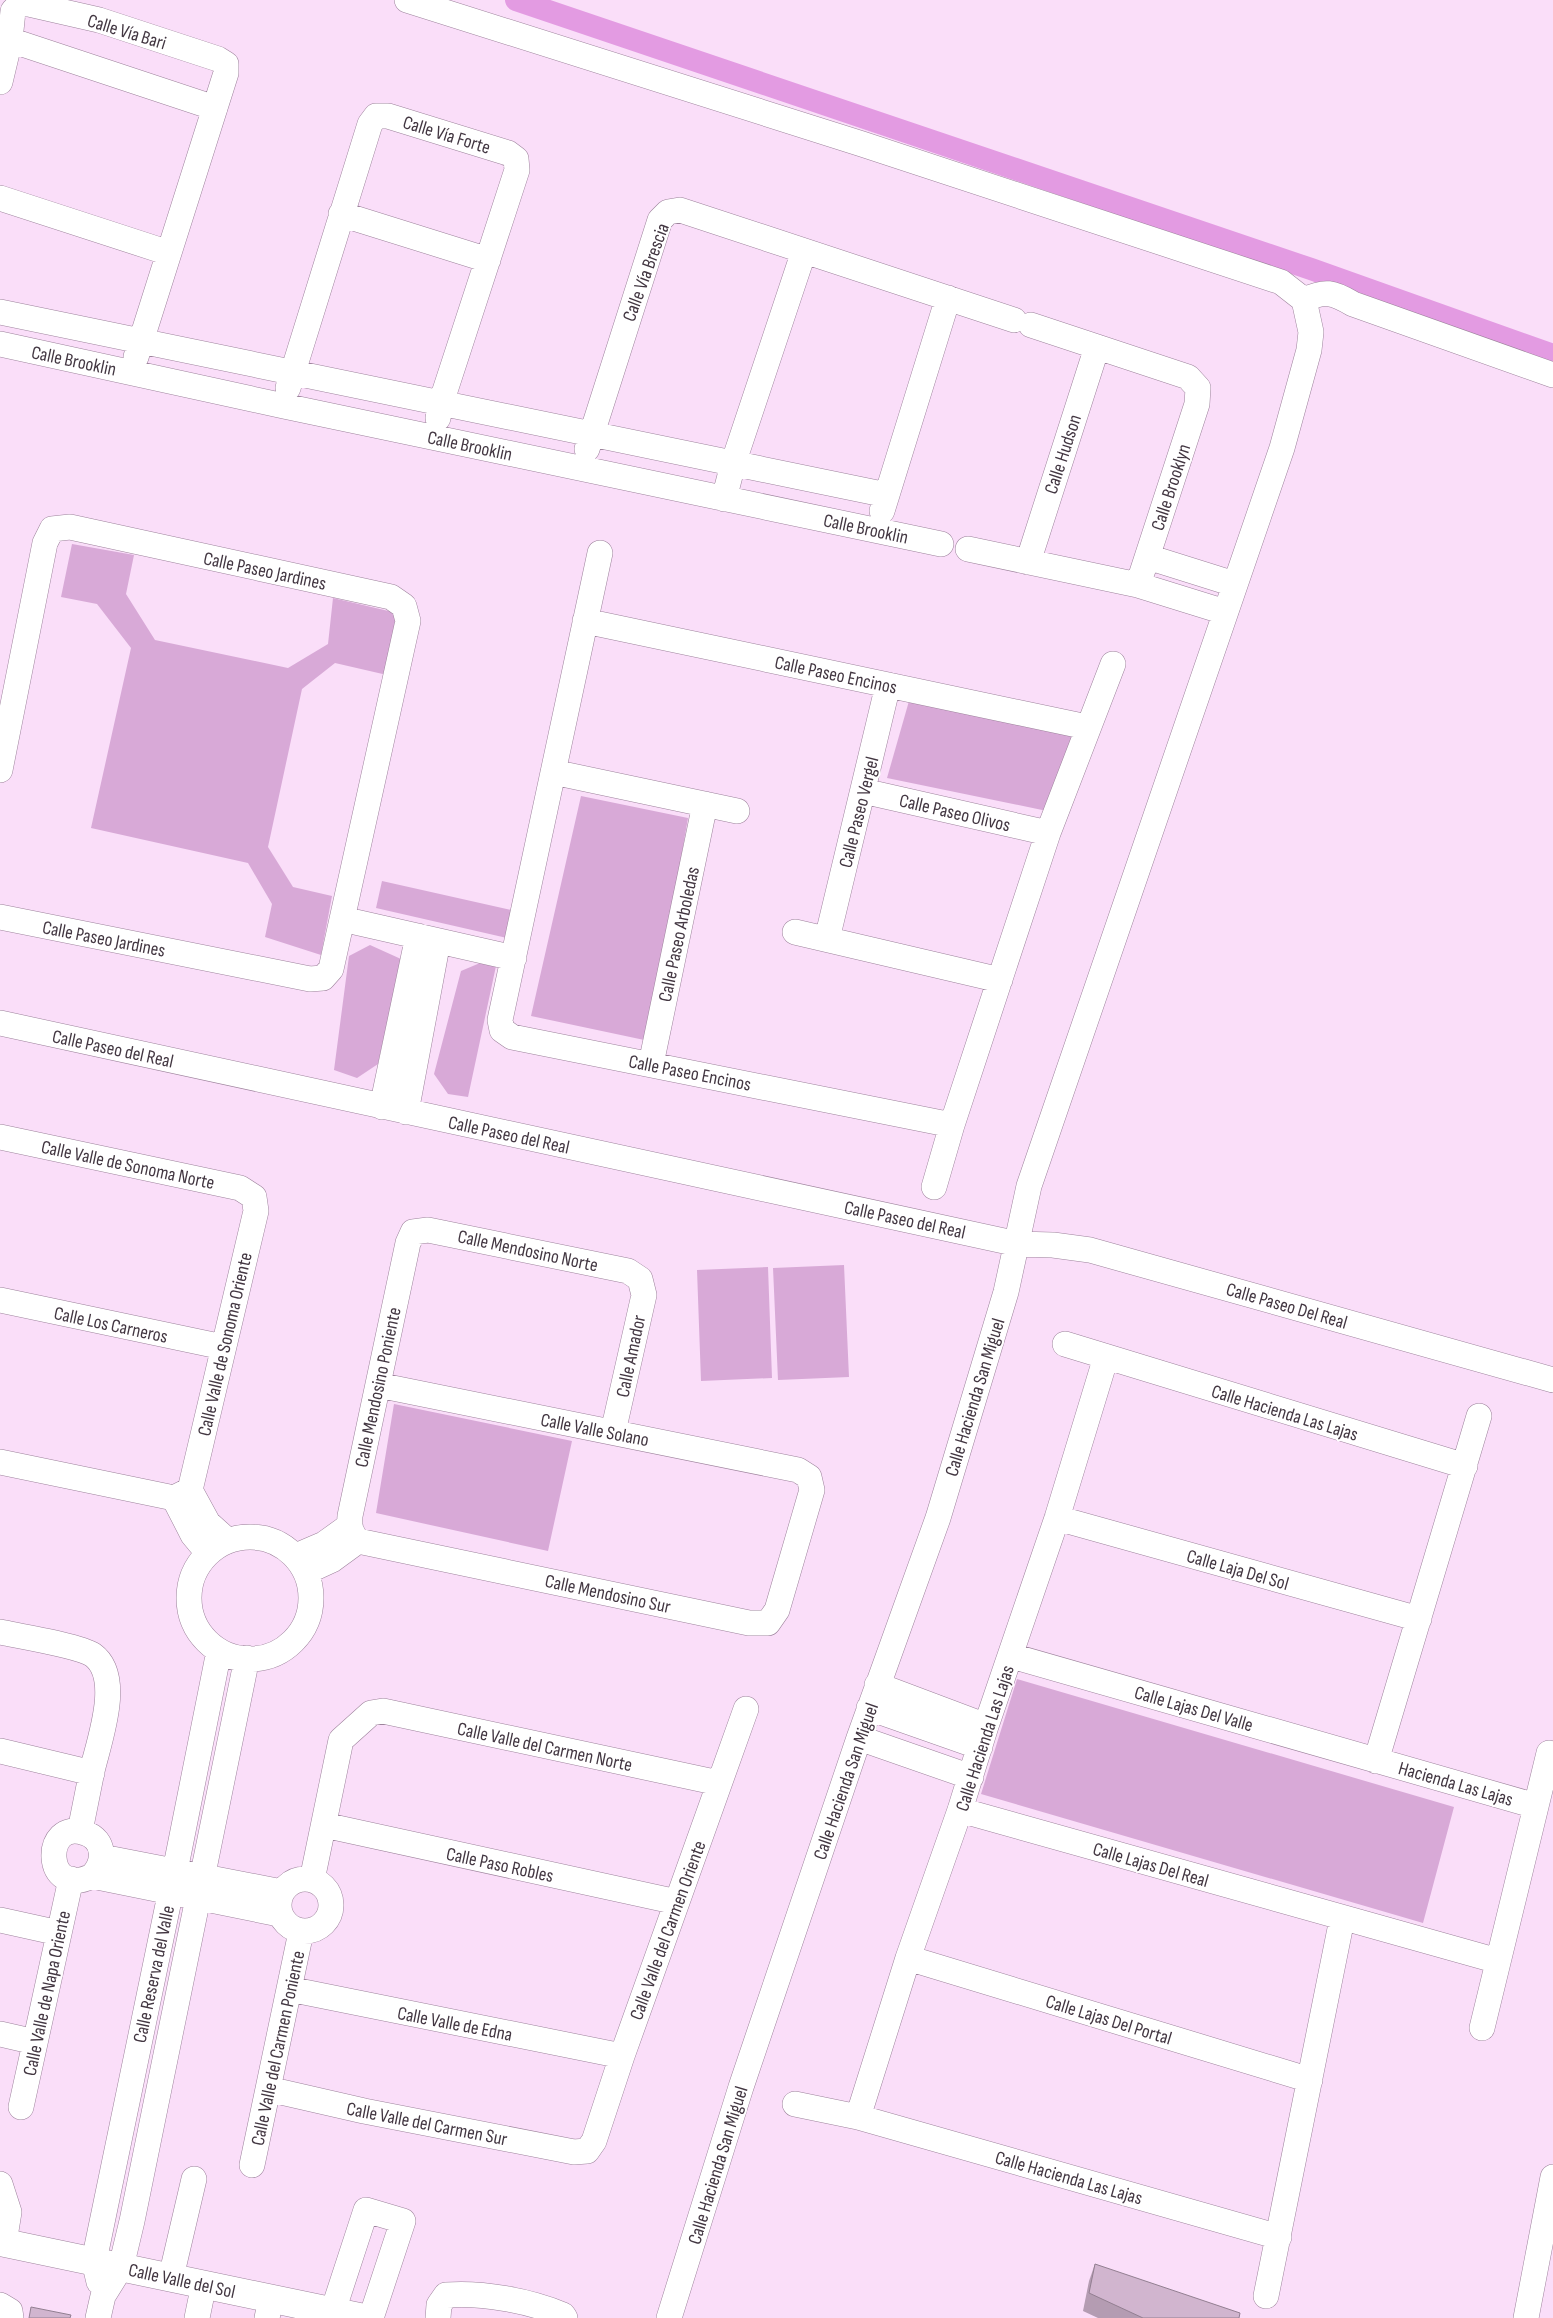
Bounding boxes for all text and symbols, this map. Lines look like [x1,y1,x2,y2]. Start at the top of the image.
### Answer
street label: Calle Vía Bari [84,10,169,55]
street label: Calle Vía Forte [400,111,493,160]
street label: Calle Vía Brescia [618,220,675,325]
street label: Calle Brooklin [29,341,118,382]
street label: Calle Hudson [1040,412,1087,497]
street label: Calle Brooklin [425,426,514,467]
street label: Calle Brooklyn [1147,441,1196,534]
street label: Calle Brooklin [821,509,910,550]
street label: Calle Paseo Jardines [201,547,328,596]
street label: Calle Paseo Encinos [772,651,899,700]
street label: Calle Paseo Vergel [835,754,884,870]
street label: Calle Paseo Olivos [897,790,1013,837]
street label: Calle Paseo Arboledas [654,865,705,1004]
street label: Calle Paseo Jardines [40,916,167,963]
street label: Calle Paseo del Real [50,1025,176,1074]
street label: Calle Paseo Encinos [626,1050,753,1097]
street label: Calle Paseo del Real [446,1111,572,1160]
street label: Calle Valle de Sonoma Norte [39,1136,216,1195]
street label: Calle Paseo del Real [842,1196,968,1245]
street label: Calle Mendosino Norte [455,1225,600,1278]
street label: Calle Valle de Sonoma Oriente [193,1250,258,1438]
street label: Calle Paseo Del Real [1223,1278,1350,1335]
street label: Calle Los Carneros [52,1302,170,1349]
street label: Calle Mendosino Poniente [350,1305,407,1469]
street label: Calle Amador [612,1313,651,1399]
street label: Calle Hacienda San Miguel [940,1316,1010,1479]
street label: Calle Hacienda Las Lajas [1208,1380,1361,1447]
street label: Calle Valle Solano [539,1409,651,1452]
street label: Calle Laja Del Sol [1184,1545,1291,1596]
street label: Calle Mendosino Sur [543,1570,673,1619]
street label: Calle Hacienda Las Lajas [951,1662,1020,1814]
street label: Calle Lajas Del Valle [1132,1682,1256,1737]
street label: Calle Hacienda San Miguel [809,1700,884,1863]
street label: Calle Valle del Carmen Norte [455,1718,634,1777]
street label: Hacienda Las Lajas [1396,1757,1516,1812]
street label: Calle Valle del Carmen Oriente [625,1838,712,2023]
street label: Calle Lajas Del Real [1090,1838,1211,1893]
street label: Calle Paso Robles [444,1843,556,1888]
street label: Calle Reserva del Valle [129,1904,180,2045]
street label: Calle Valle de Napa Oriente [19,1909,76,2078]
street label: Calle Valle del Carmen Poniente [247,1949,310,2148]
street label: Calle Lajas Del Portal [1043,1990,1174,2051]
street label: Calle Valle de Edna [395,2002,514,2047]
street label: Calle Hacienda San Miguel [683,2084,753,2247]
street label: Calle Valle del Carmen Sur [344,2098,510,2151]
street label: Calle Hacienda Las Lajas [992,2146,1145,2211]
street label: Calle Valle del Sol [126,2259,237,2304]

